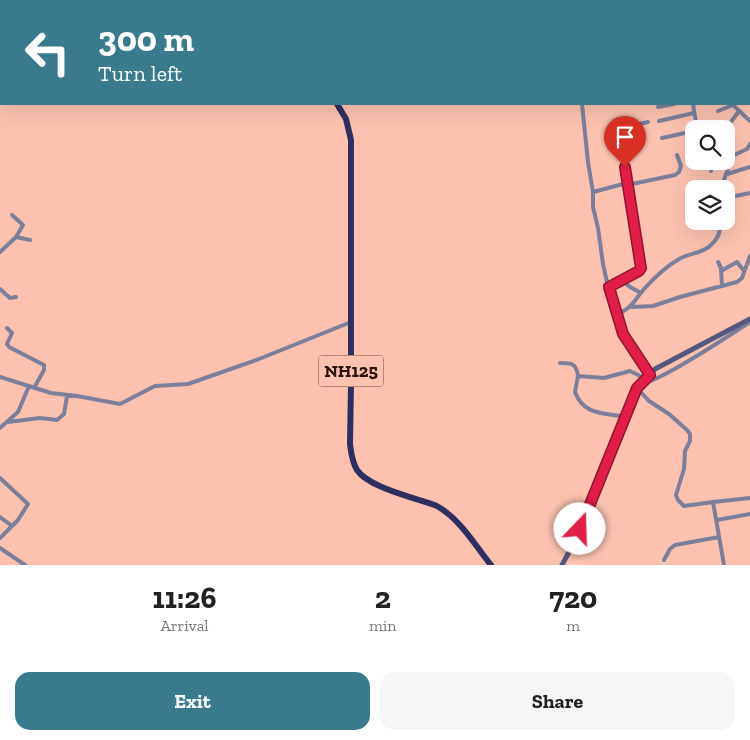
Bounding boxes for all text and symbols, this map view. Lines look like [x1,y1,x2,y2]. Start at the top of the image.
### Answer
text: 300 m [98,18,194,60]
icon: left [15,20,80,85]
text: Turn left [98,60,182,87]
pin [604,116,646,167]
map controls [685,120,735,230]
button: search [685,120,735,170]
icon: arrive [611,123,639,151]
button: layers [685,180,735,230]
road number: NH125 [318,356,384,386]
position arrow [553,502,605,554]
text: 11:26 [153,580,216,616]
text: 2 [375,580,391,616]
text: 720 [549,580,597,616]
text: Arrival [160,616,209,635]
text: min [369,616,397,635]
text: m [566,616,580,635]
button: Exit [15,672,370,730]
button: Share [380,672,735,730]

